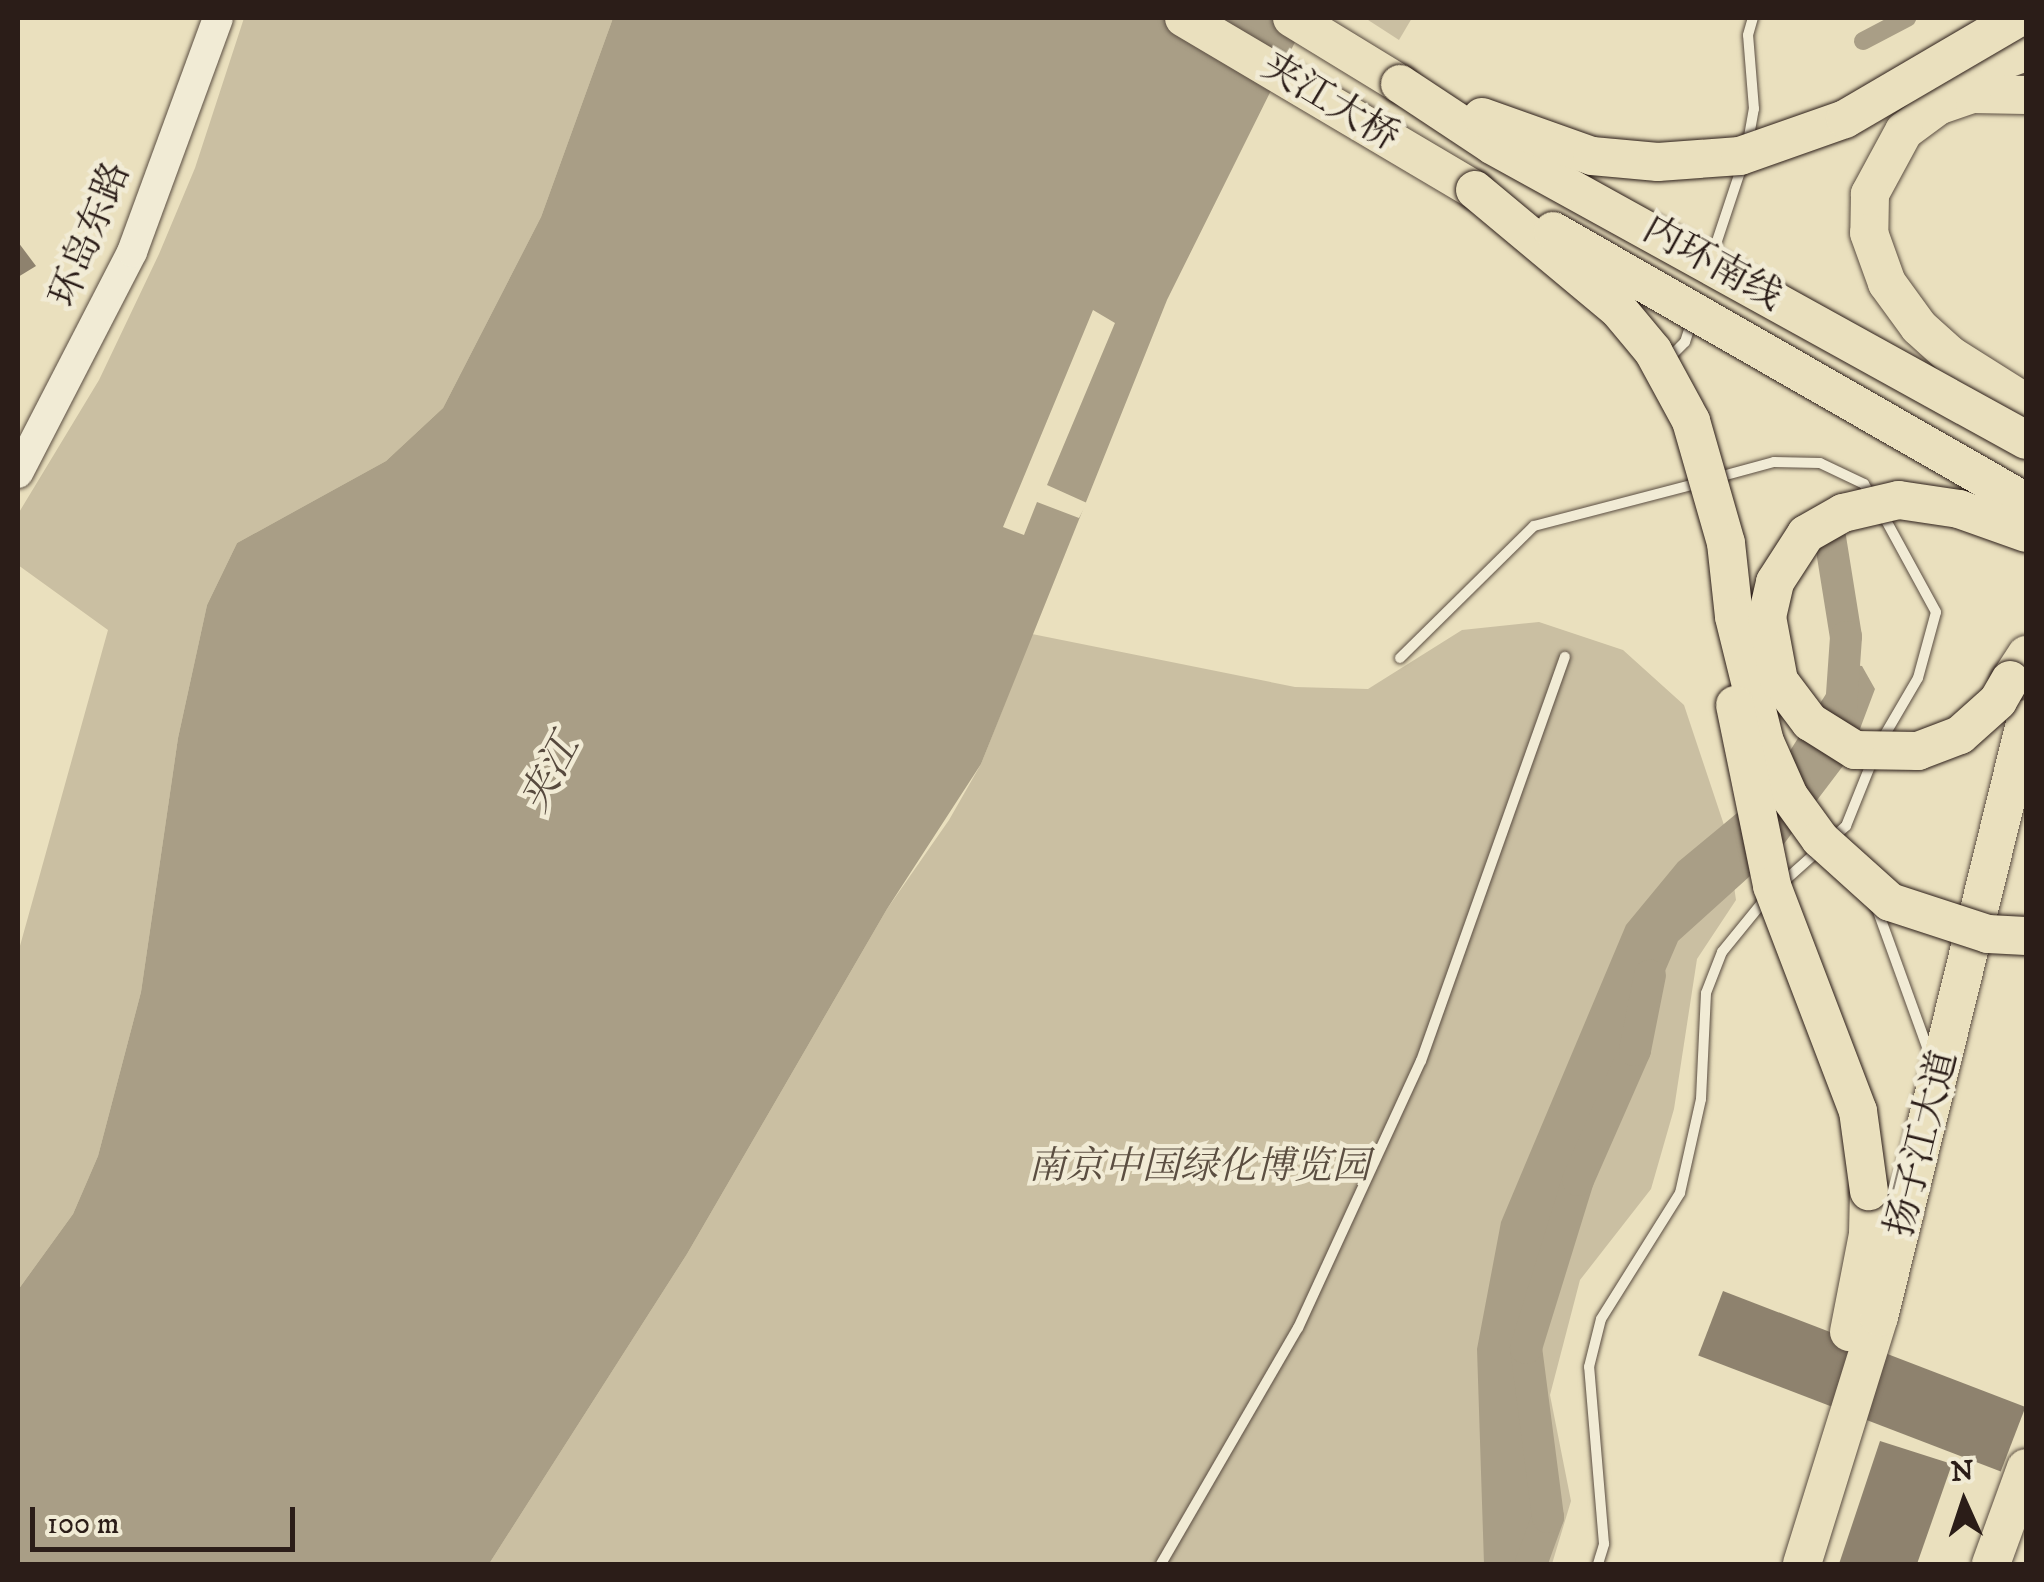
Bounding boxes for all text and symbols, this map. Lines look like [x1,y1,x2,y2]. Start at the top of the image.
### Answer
street label: 夹江大桥 [1253,44,1407,162]
street label: 环岛东路 [41,156,141,314]
street label: 内环南线 [1634,207,1790,321]
water label: 夹江 [511,727,591,821]
street label: 扬子江大道 [1878,1046,1968,1242]
park label: 南京中国绿化博览园 [1028,1145,1370,1191]
north arrow [1914,1452,2014,1552]
text: N [1950,1453,1975,1490]
scale bar [35,1487,300,1549]
text: 100 m [47,1506,119,1543]

